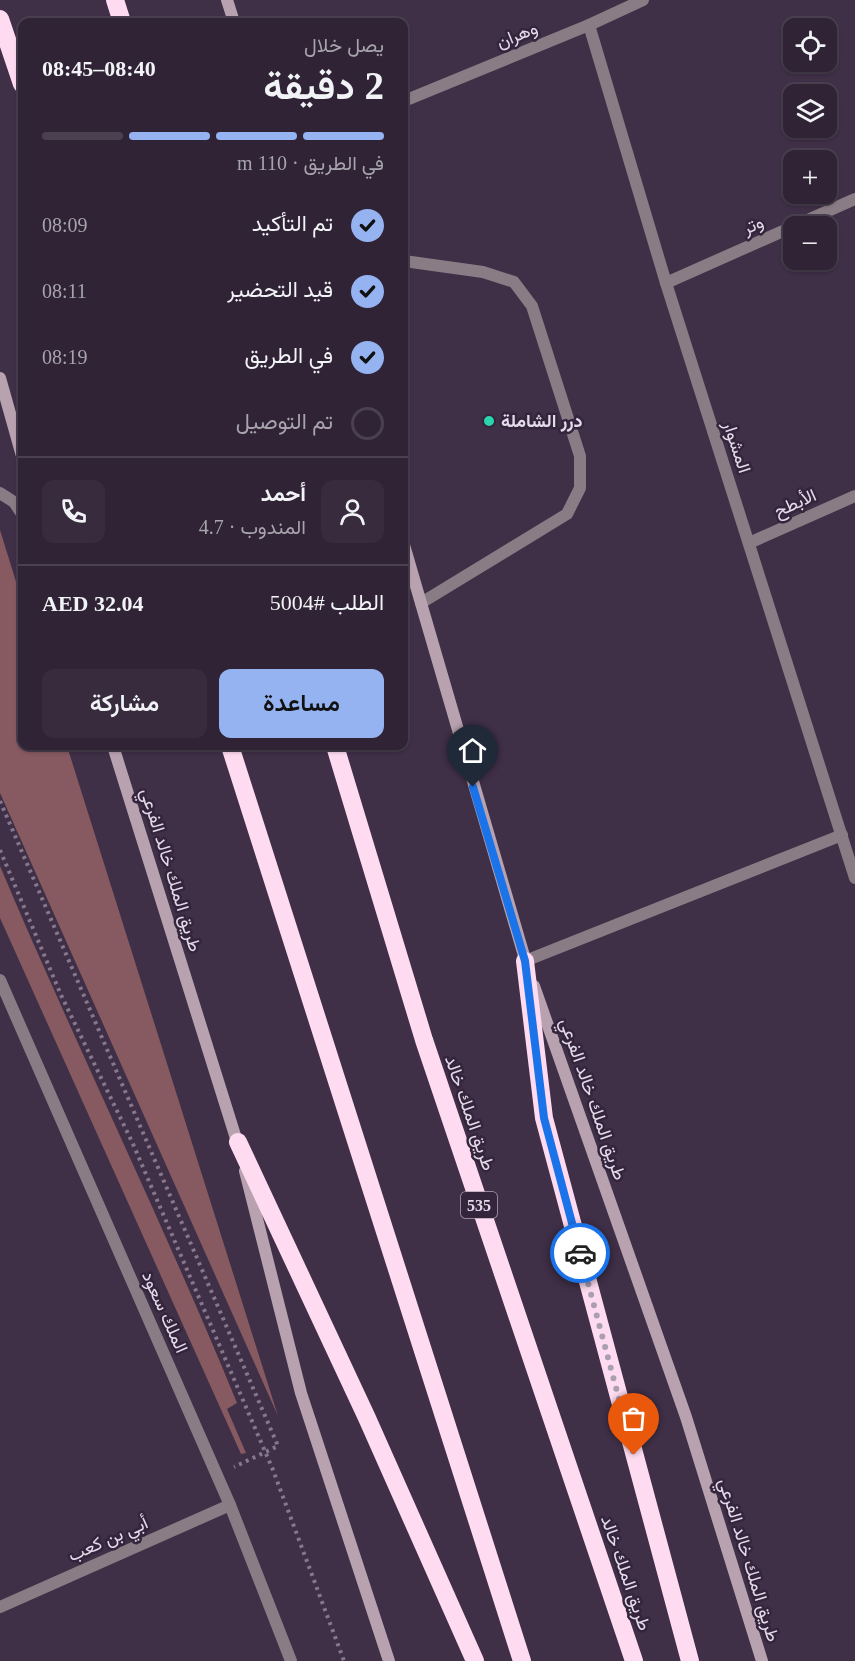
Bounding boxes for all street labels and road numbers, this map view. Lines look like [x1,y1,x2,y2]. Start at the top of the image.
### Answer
street label: وهران [494,18,541,53]
street label: وتر [739,212,767,240]
street label: المشوار [718,418,755,476]
street label: الأبطح [771,485,820,523]
street label: طريق الملك خالد الفرعي [132,786,205,956]
street label: طريق الملك خالد الفرعي [551,1015,630,1184]
street label: طريق الملك خالد [440,1053,499,1174]
road number: 535 [461,1192,497,1218]
street label: الملك سعود [137,1268,192,1356]
street label: طريق الملك خالد الفرعي [710,1476,783,1646]
street label: أبي بن كعب [65,1513,153,1570]
street label: طريق الملك خالد [596,1513,655,1634]

